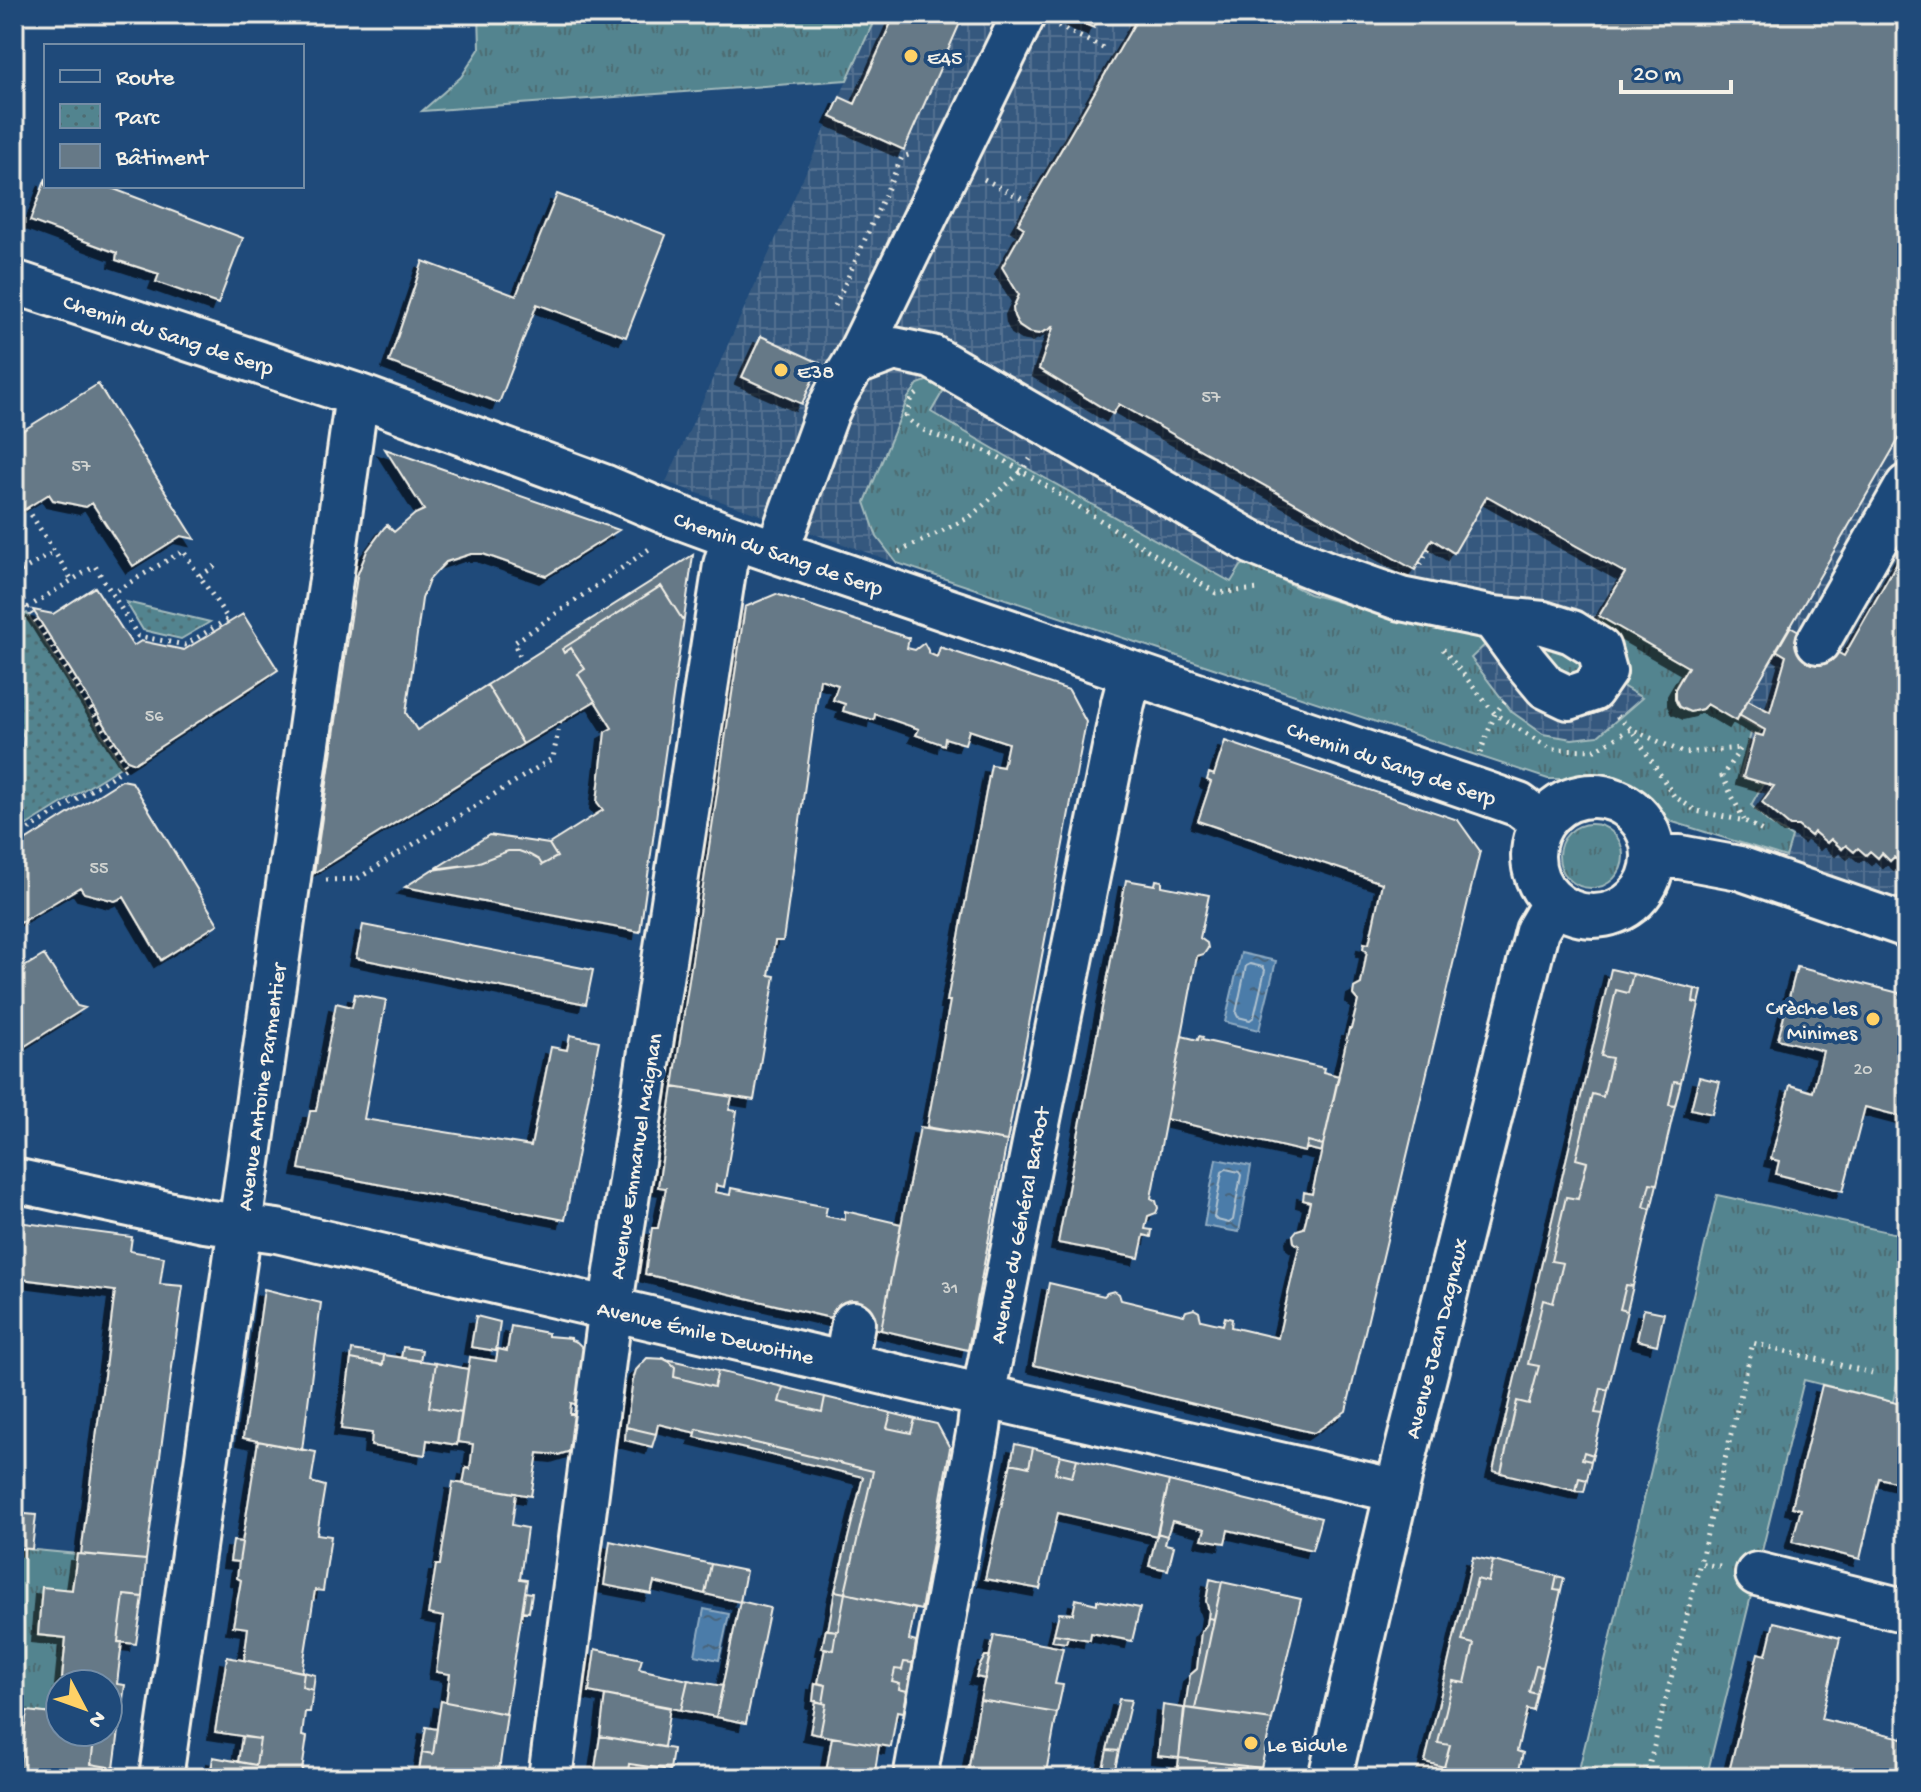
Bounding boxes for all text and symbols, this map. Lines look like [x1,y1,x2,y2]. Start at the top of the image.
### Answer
legend [44,44,304,188]
scale bar [1621,44,1731,94]
marker: E45 [902,47,920,65]
place label: E45 [927,47,963,73]
text: 20 m [1633,61,1681,90]
text: Route [116,65,175,94]
text: Parc [115,105,160,134]
text: Bâtiment [115,145,209,174]
street label: Chemin du Sang de Serp [59,290,276,383]
marker: E38 [772,361,790,379]
place label: E38 [797,361,834,387]
house number: 57 [1202,388,1221,409]
house number: 57 [72,457,91,478]
street label: Chemin du Sang de Serp [670,508,886,604]
house number: 56 [145,707,164,728]
street label: Chemin du Sang de Serp [1283,718,1499,814]
house number: 55 [90,859,108,880]
street label: Avenue Antoine Parmentier [234,960,294,1213]
place label: Crèche les Minimes [1766,997,1858,1048]
marker: Crèche les Minimes [1864,1010,1882,1028]
street label: Avenue Emmanuel Maignan [606,1031,670,1281]
house number: 20 [1853,1060,1873,1081]
street label: Avenue du Général Barbot [986,1103,1058,1346]
street label: Avenue Jean Dagnaux [1401,1236,1477,1442]
house number: 31 [941,1279,958,1300]
street label: Avenue Émile Dewoitine [594,1297,816,1373]
north arrow [44,1668,124,1748]
text: N [82,1705,111,1732]
marker: Le Bidule [1242,1734,1260,1752]
place label: Le Bidule [1267,1734,1348,1760]

